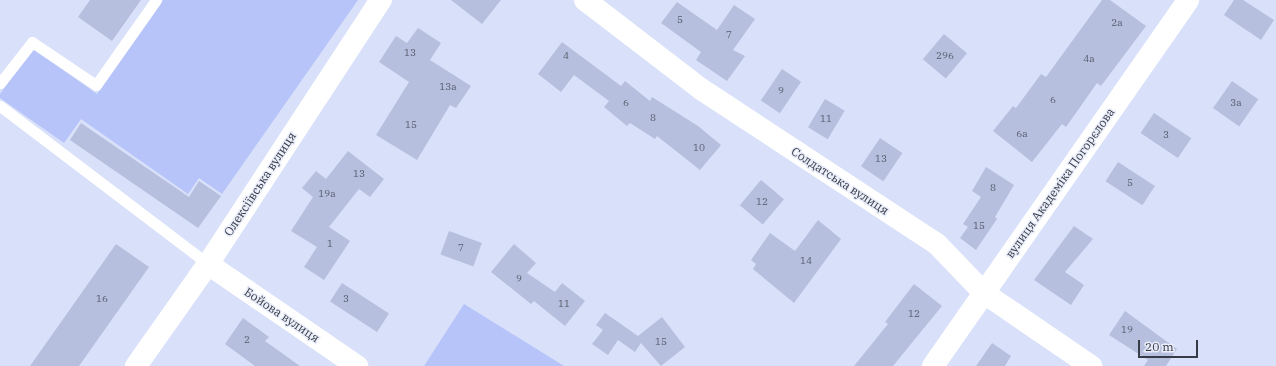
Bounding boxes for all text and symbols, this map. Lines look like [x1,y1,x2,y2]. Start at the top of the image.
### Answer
house number: 5 [677,14,683,26]
house number: 2а [1111,17,1123,29]
house number: 7 [726,29,732,41]
house number: 13 [404,47,416,59]
house number: 4 [563,50,569,62]
house number: 296 [936,50,954,62]
house number: 4а [1083,53,1095,65]
house number: 13а [439,81,457,93]
house number: 9 [778,85,784,97]
house number: 6 [1050,94,1056,106]
house number: 6 [623,97,629,109]
house number: 3а [1230,97,1242,109]
street label: вулиця Академіка Погорєлова [1003,105,1117,261]
house number: 8 [650,112,656,124]
house number: 11 [820,113,832,125]
house number: 15 [405,119,417,131]
house number: 6а [1016,128,1028,140]
street label: Олексіївська вулиця [221,129,299,239]
house number: 3 [1163,129,1169,141]
house number: 10 [693,142,705,154]
street label: Солдатська вулиця [789,144,891,218]
house number: 13 [875,153,887,165]
house number: 13 [353,168,365,180]
house number: 5 [1127,177,1133,189]
house number: 8 [990,182,996,194]
house number: 19а [318,188,336,200]
house number: 12 [756,196,768,208]
house number: 15 [973,220,985,232]
house number: 1 [327,238,333,250]
house number: 7 [458,242,464,254]
house number: 14 [800,255,812,267]
house number: 9 [516,273,522,285]
street label: Бойова вулиця [242,285,322,345]
house number: 16 [96,293,108,305]
house number: 3 [343,293,349,305]
house number: 11 [558,298,570,310]
house number: 12 [908,308,920,320]
house number: 19 [1121,324,1133,336]
scale bar [1140,332,1200,358]
house number: 2 [244,334,250,346]
house number: 15 [655,336,667,348]
text: 20 m [1145,339,1174,354]

